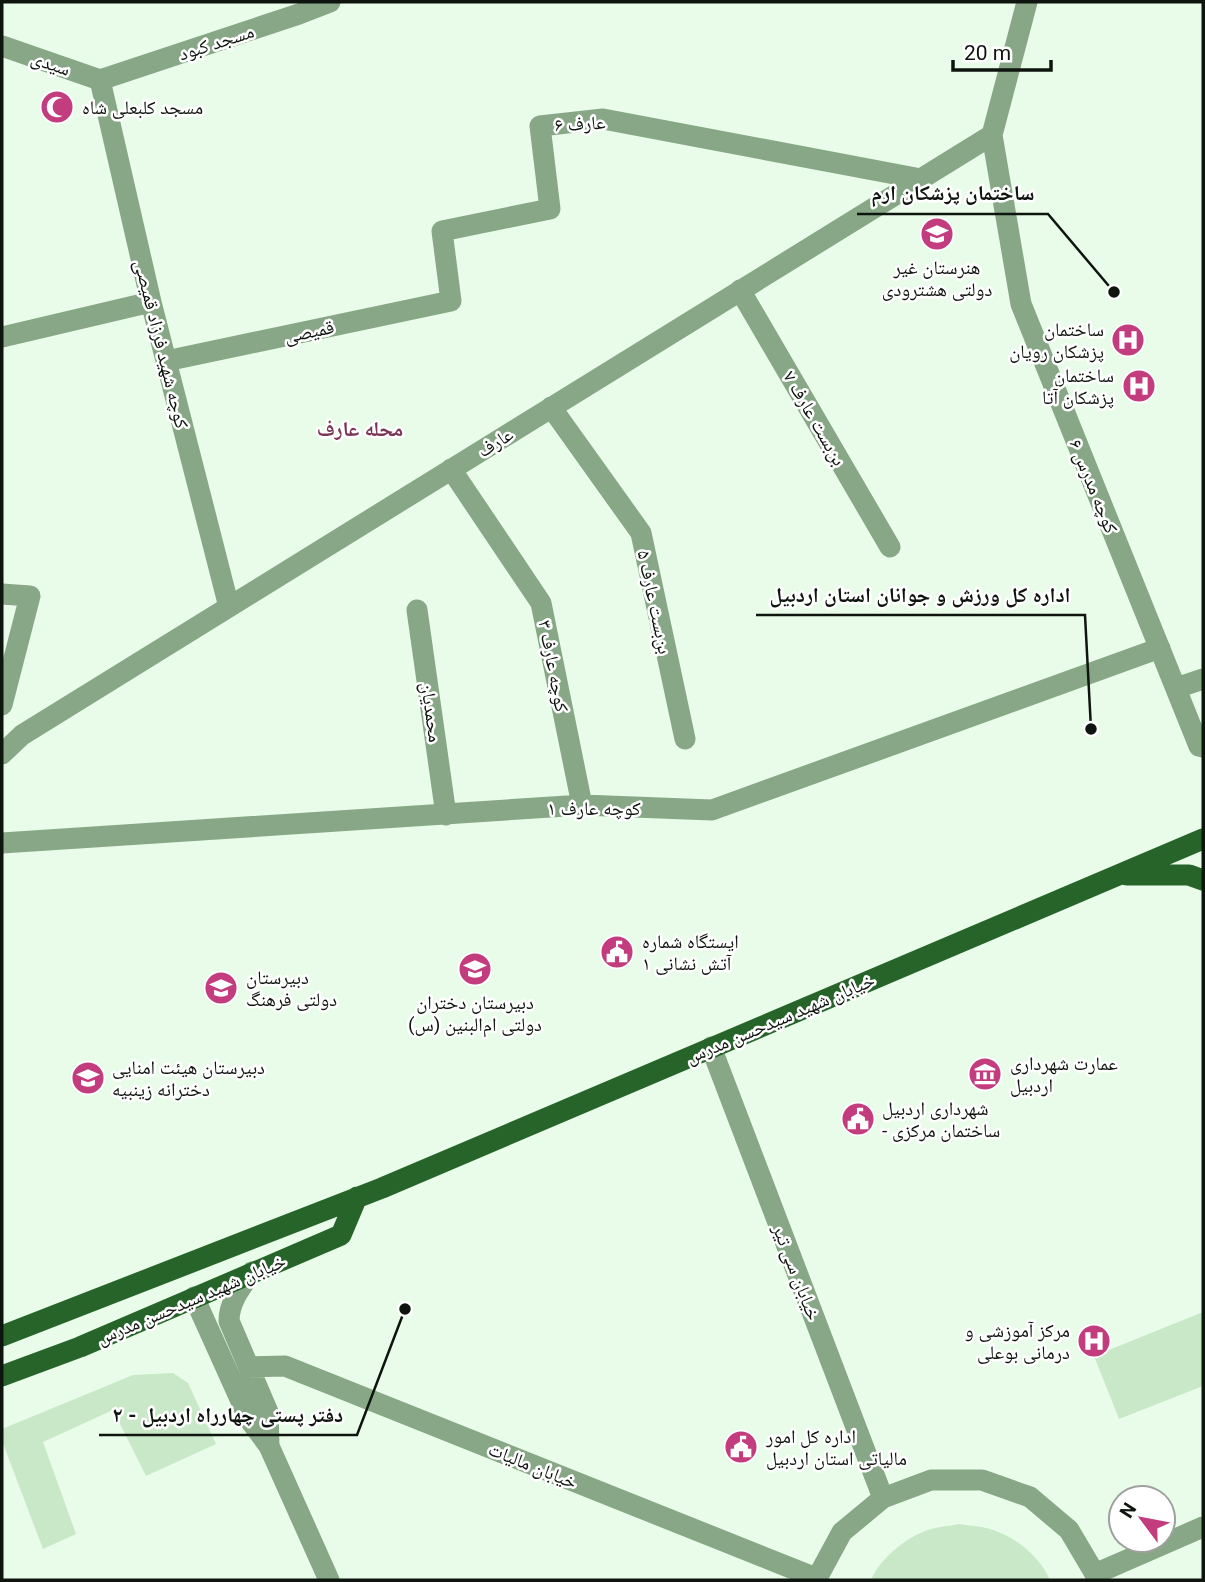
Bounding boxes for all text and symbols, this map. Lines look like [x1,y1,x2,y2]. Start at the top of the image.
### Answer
street label: مسجد کبود [176,20,257,65]
scale bar [953,28,1051,72]
text: 20 m [964,41,1011,65]
street label: سیدی [28,46,74,81]
mosque icon: مسجد کلبعلی شاه [38,88,76,126]
place label: مسجد کلبعلی شاه [82,96,203,119]
street label: عارف ۶ [554,111,607,136]
callout: ساختمان پزشکان ارم [857,172,1048,214]
text: ساختمان پزشکان ارم [872,181,1034,207]
school or university icon: هنرستان غیر دولتی هشترودی [918,215,956,253]
place label: هنرستان غیر دولتی هشترودی [882,256,992,301]
street label: کوچه شهید فرزاد قمیصی [129,257,194,431]
street label: قمیصی [282,315,336,348]
place label: ساختمان پزشکان رویان [1009,318,1104,363]
hospital icon: ساختمان پزشکان رویان [1109,321,1147,359]
place label: ساختمان پزشکان آتا [1042,364,1114,409]
street label: بن‌بست عارف ۷ [778,367,851,470]
hospital icon: ساختمان پزشکان آتا [1120,367,1158,405]
district label: محله عارف [317,417,403,441]
street label: عارف [473,422,518,462]
street label: کوچه مدرس ۶ [1064,436,1123,537]
street label: بن‌بست عارف ۵ [632,548,677,656]
callout: اداره کل ورزش و جوانان استان اردبیل [756,573,1085,615]
text: اداره کل ورزش و جوانان استان اردبیل [769,583,1071,608]
street label: کوچه عارف ۳ [533,618,574,714]
street label: محمدیان [416,680,447,744]
street label: کوچه عارف ۱ [547,797,641,820]
place label: ایستگاه شماره ۱ آتش نشانی [642,930,739,975]
public building icon: ایستگاه شماره ۱ آتش نشانی [598,933,636,971]
school or university icon: دبیرستان دختران دولتی ام‌البنین (س) [456,950,494,988]
place label: دبیرستان دولتی فرهنگ [246,966,337,1011]
street label: خیابان شهید سیدحسن مدرس [682,968,878,1069]
school or university icon: دبیرستان دولتی فرهنگ [202,969,240,1007]
place label: دبیرستان دختران دولتی ام‌البنین (س) [408,991,542,1038]
place label: عمارت شهرداری اردبیل [1010,1052,1118,1097]
museum icon: عمارت شهرداری اردبیل [966,1055,1004,1093]
place label: دبیرستان هیئت امنایی دخترانه زینبیه [112,1056,265,1101]
school or university icon: دبیرستان هیئت امنایی دخترانه زینبیه [69,1059,107,1097]
place label: شهرداری اردبیل - ساختمان مرکزی [882,1097,1000,1142]
public building icon: شهرداری اردبیل - ساختمان مرکزی [839,1100,877,1138]
street label: خیابان سی تیر [767,1220,825,1323]
street label: خیابان شهید سیدحسن مدرس [93,1249,289,1350]
place label: مرکز آموزشی و درمانی بوعلی [965,1319,1070,1364]
hospital icon: مرکز آموزشی و درمانی بوعلی [1075,1322,1113,1360]
callout: دفتر پستی چهارراه اردبیل - ۲ [99,1393,357,1435]
text: دفتر پستی چهارراه اردبیل - ۲ [113,1403,343,1428]
place label: اداره کل امور مالیاتی استان اردبیل [765,1425,907,1470]
public building icon: اداره کل امور مالیاتی استان اردبیل [722,1428,760,1466]
street label: خیابان مالیات [485,1437,580,1494]
north arrow [1107,1484,1177,1554]
text: N [1115,1498,1141,1522]

